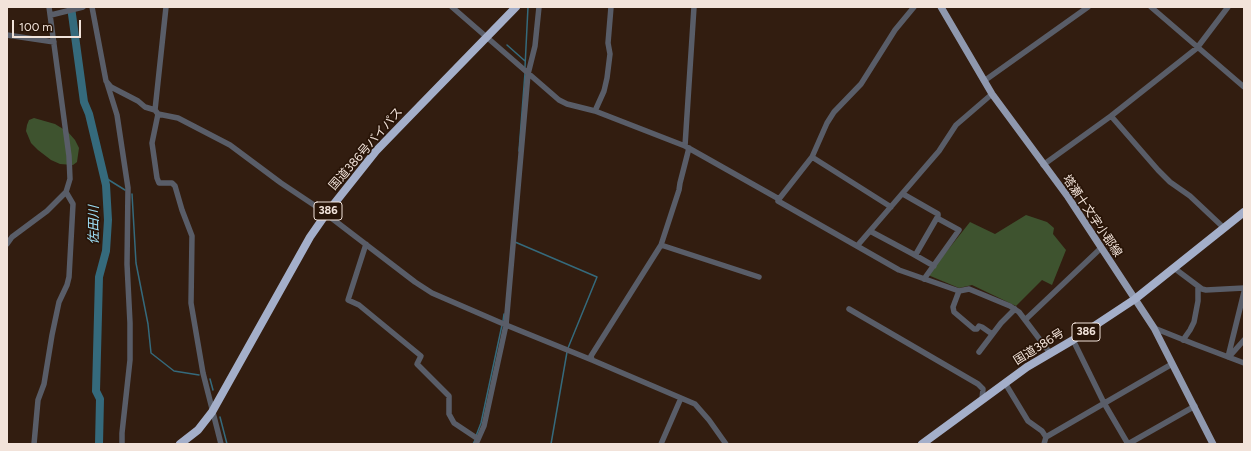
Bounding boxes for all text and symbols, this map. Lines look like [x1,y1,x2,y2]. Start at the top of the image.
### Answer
scale bar [14,12,83,38]
text: 100 m [19,20,53,34]
street label: 国道386号バイパス [326,105,406,193]
street label: 塔瀬十文字小郡線 [1059,172,1125,260]
road number: 386 [314,202,342,220]
water label: 佐田川 [86,206,102,244]
road number: 386 [1072,323,1100,341]
street label: 国道386号 [1011,326,1067,368]

